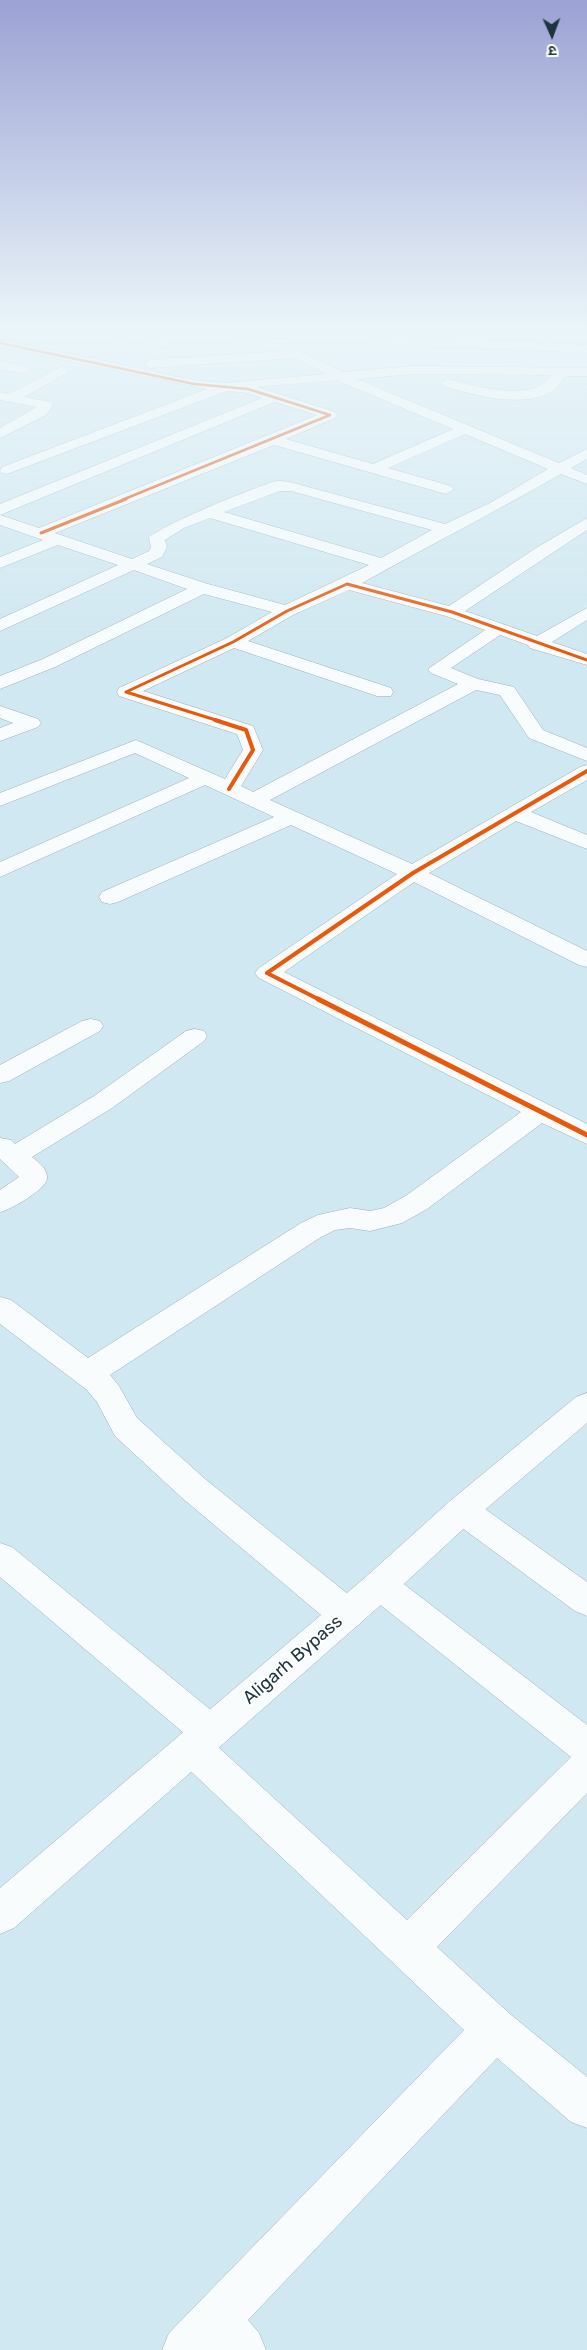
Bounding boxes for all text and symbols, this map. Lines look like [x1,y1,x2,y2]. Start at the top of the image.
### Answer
north arrow [527,10,577,60]
text: उ [548,42,557,59]
street label: Aligarh Bypass [239,1611,347,1709]

